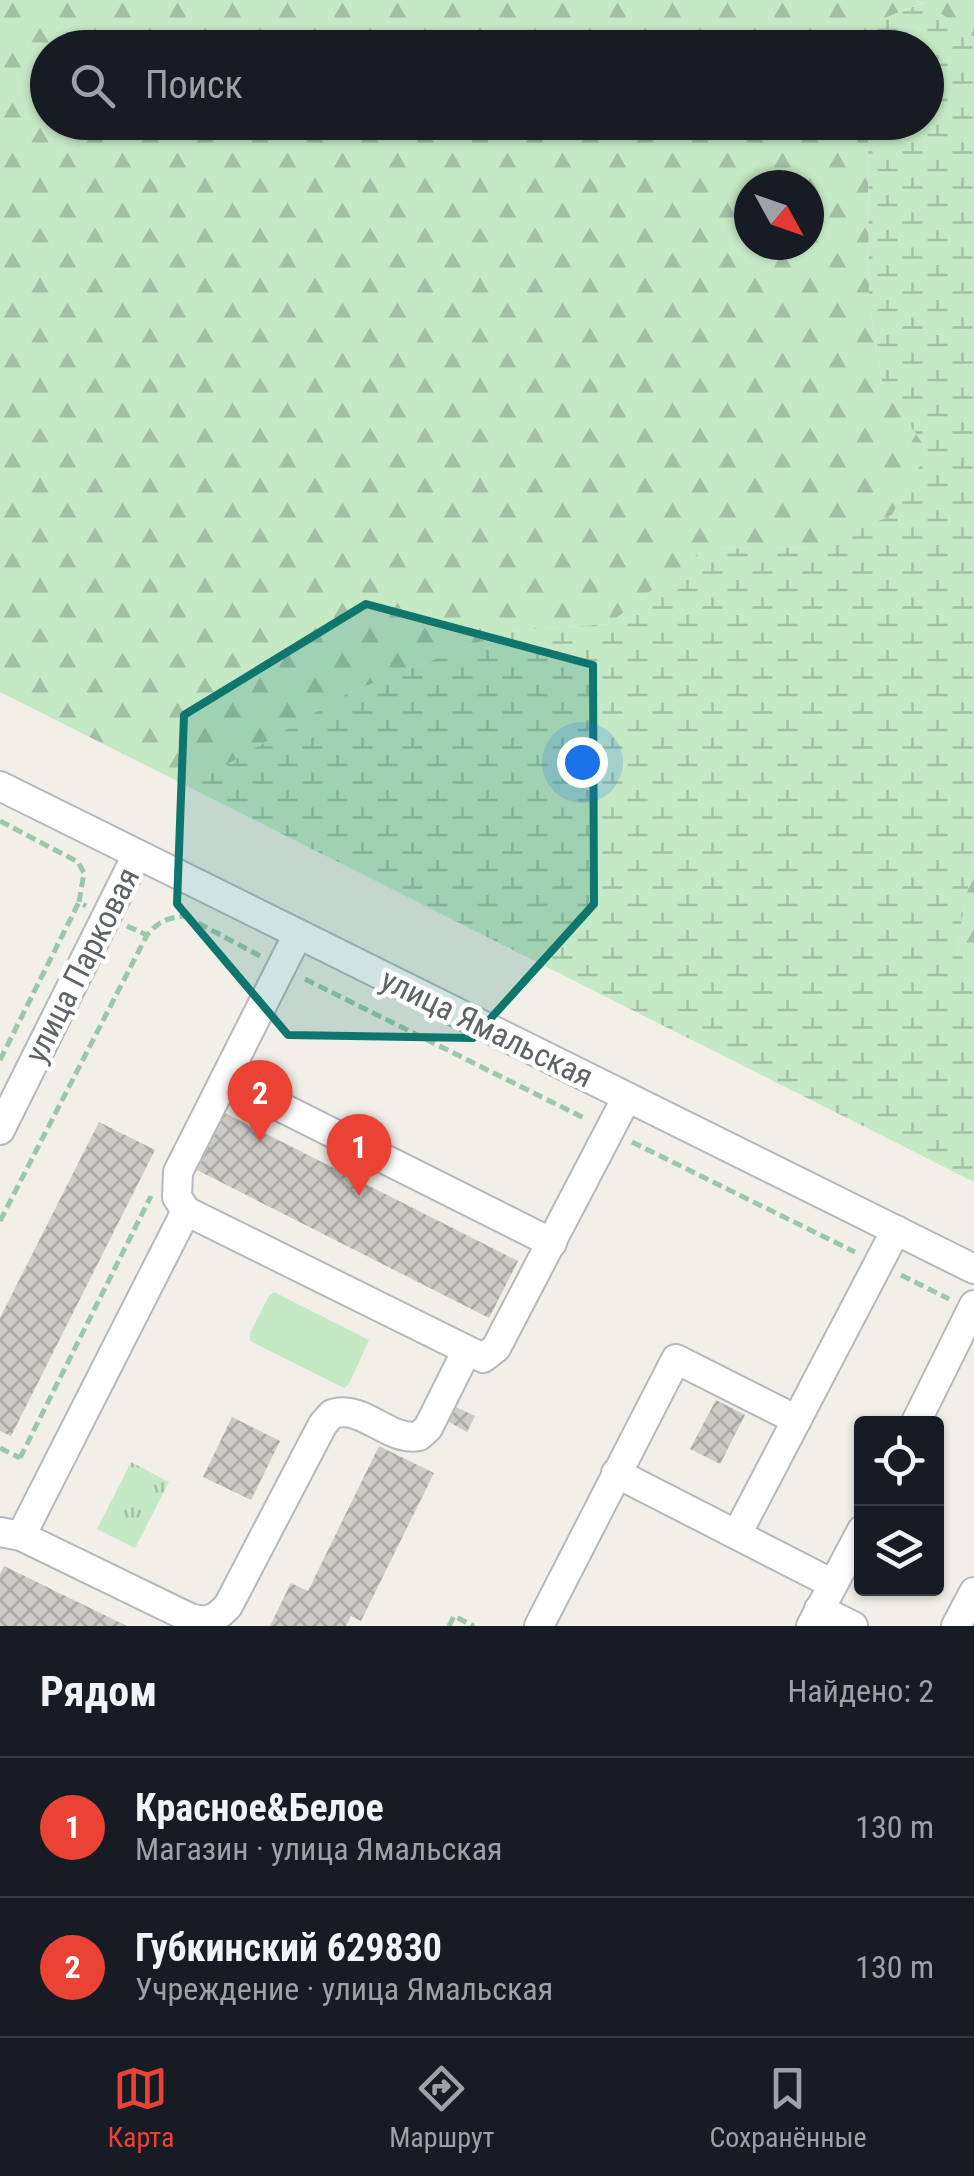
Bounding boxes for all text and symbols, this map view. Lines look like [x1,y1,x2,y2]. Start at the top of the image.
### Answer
search box [30,30,944,140]
icon: search [65,58,120,113]
text: Поиск [145,63,243,107]
north arrow [734,170,824,260]
your location [557,737,608,788]
street label: улица Парковая [17,861,147,1069]
street label: улица Ямальская [375,960,599,1096]
pin: 2 [228,1060,292,1142]
pin: 1 [326,1114,392,1196]
map controls [854,1416,944,1596]
button: locate [854,1416,944,1506]
button: layers [854,1506,944,1596]
text: Рядом [40,1667,157,1716]
text: Найдено: 2 [787,1672,934,1710]
text: Красное&Белое [135,1786,384,1830]
text: 1 [64,1808,81,1846]
text: 130 m [855,1808,934,1846]
text: Магазин · улица Ямальская [135,1830,502,1868]
text: Губкинский 629830 [135,1926,442,1970]
text: 2 [64,1948,81,1986]
text: 130 m [855,1948,934,1986]
text: Учреждение · улица Ямальская [135,1970,553,2008]
tab: Карта [107,2061,174,2154]
tab: Маршрут [389,2061,495,2154]
tab: Сохранённые [709,2061,867,2154]

